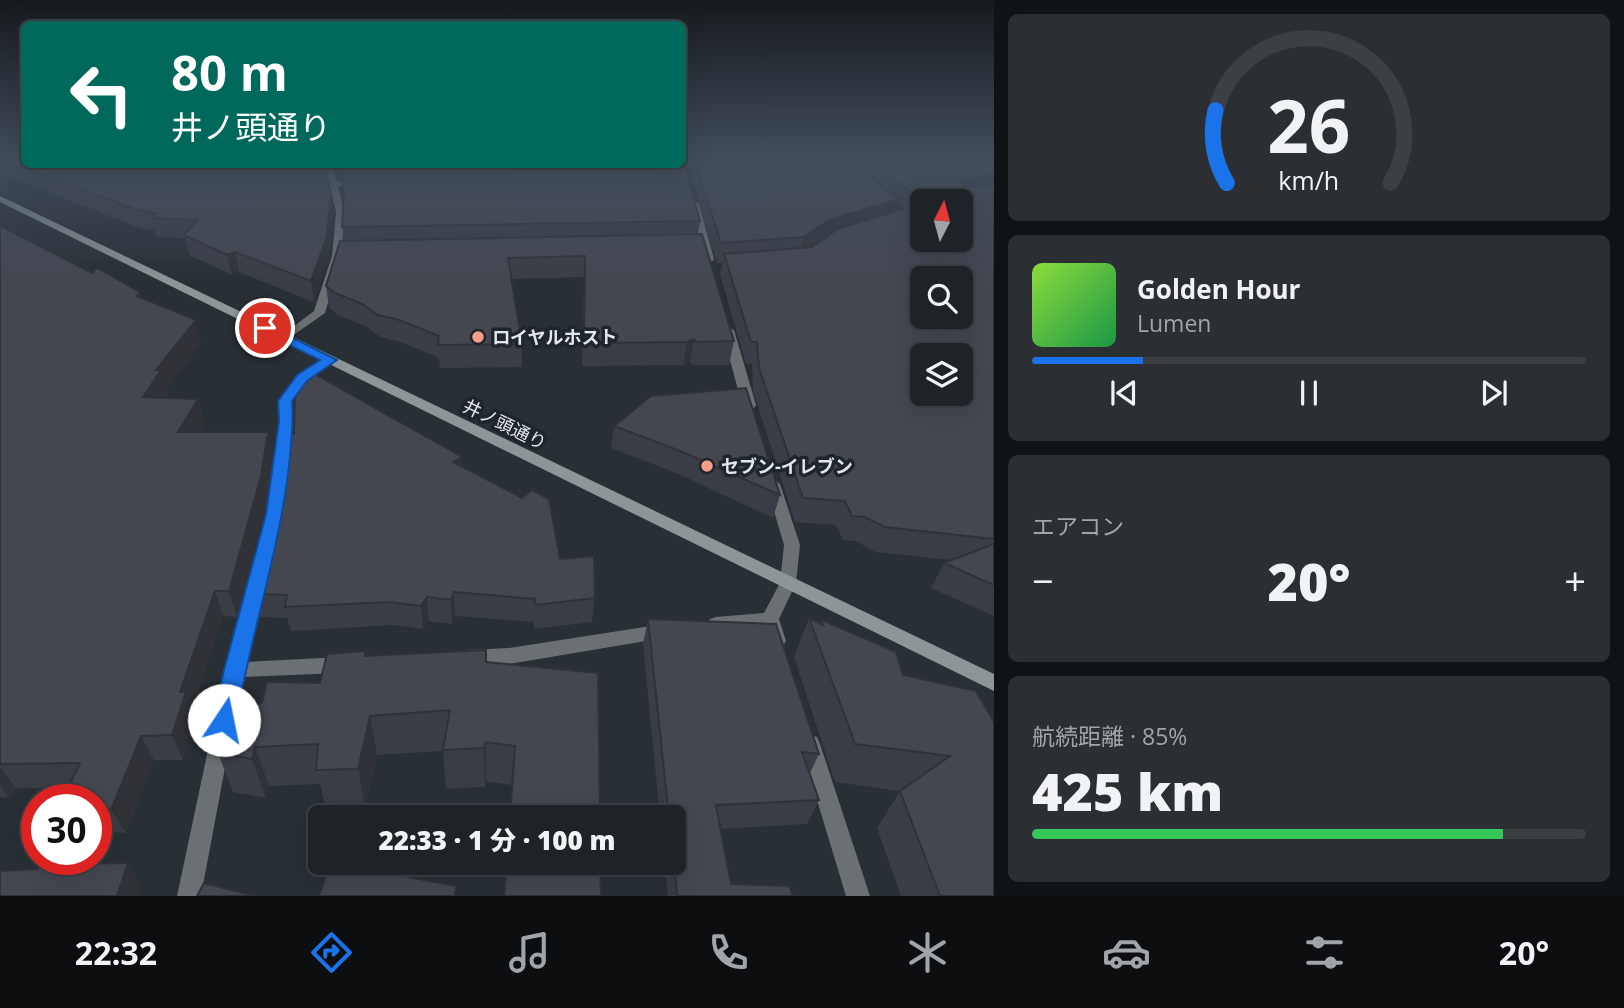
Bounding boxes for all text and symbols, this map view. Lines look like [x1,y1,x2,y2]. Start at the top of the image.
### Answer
text: 80 m [171,39,288,105]
icon: left [56,49,147,140]
text: 26 [1267,76,1351,175]
text: 井ノ頭通り [171,105,331,148]
text: km/h [1279,163,1339,197]
north arrow [910,189,973,252]
map controls [910,189,973,406]
button: search [910,266,973,329]
text: Golden Hour [1137,271,1300,307]
pin [235,298,295,358]
text: Lumen [1137,307,1211,339]
icon: arrive [246,309,284,347]
place label: ロイヤルホスト [492,325,617,349]
marker: ロイヤルホスト [470,329,486,345]
button: layers [910,343,973,406]
icon: previous [1105,374,1143,412]
icon: pause [1290,374,1328,412]
icon: next [1475,374,1513,412]
street label: 井ノ頭通り [459,393,551,455]
place label: セブン-イレブン [721,454,853,478]
marker: セブン-イレブン [699,458,715,474]
text: エアコン [1032,510,1124,542]
text: 20° [1268,545,1350,616]
text: − [1032,554,1054,606]
text: + [1564,554,1586,606]
position arrow [187,683,261,757]
text: 航続距離 · 85% [1032,720,1187,752]
text: 425 km [1032,755,1223,826]
speed limit sign: 30 [21,784,112,875]
text: 22:33 · 1 分 · 100 m [379,822,615,858]
icon: directions [307,928,356,977]
icon: music [505,928,554,977]
icon: phone [704,928,753,977]
icon: climate [903,928,952,977]
icon: car [1102,928,1151,977]
icon: filters [1300,928,1349,977]
text: 22:32 [75,931,157,974]
text: 20° [1499,931,1549,974]

